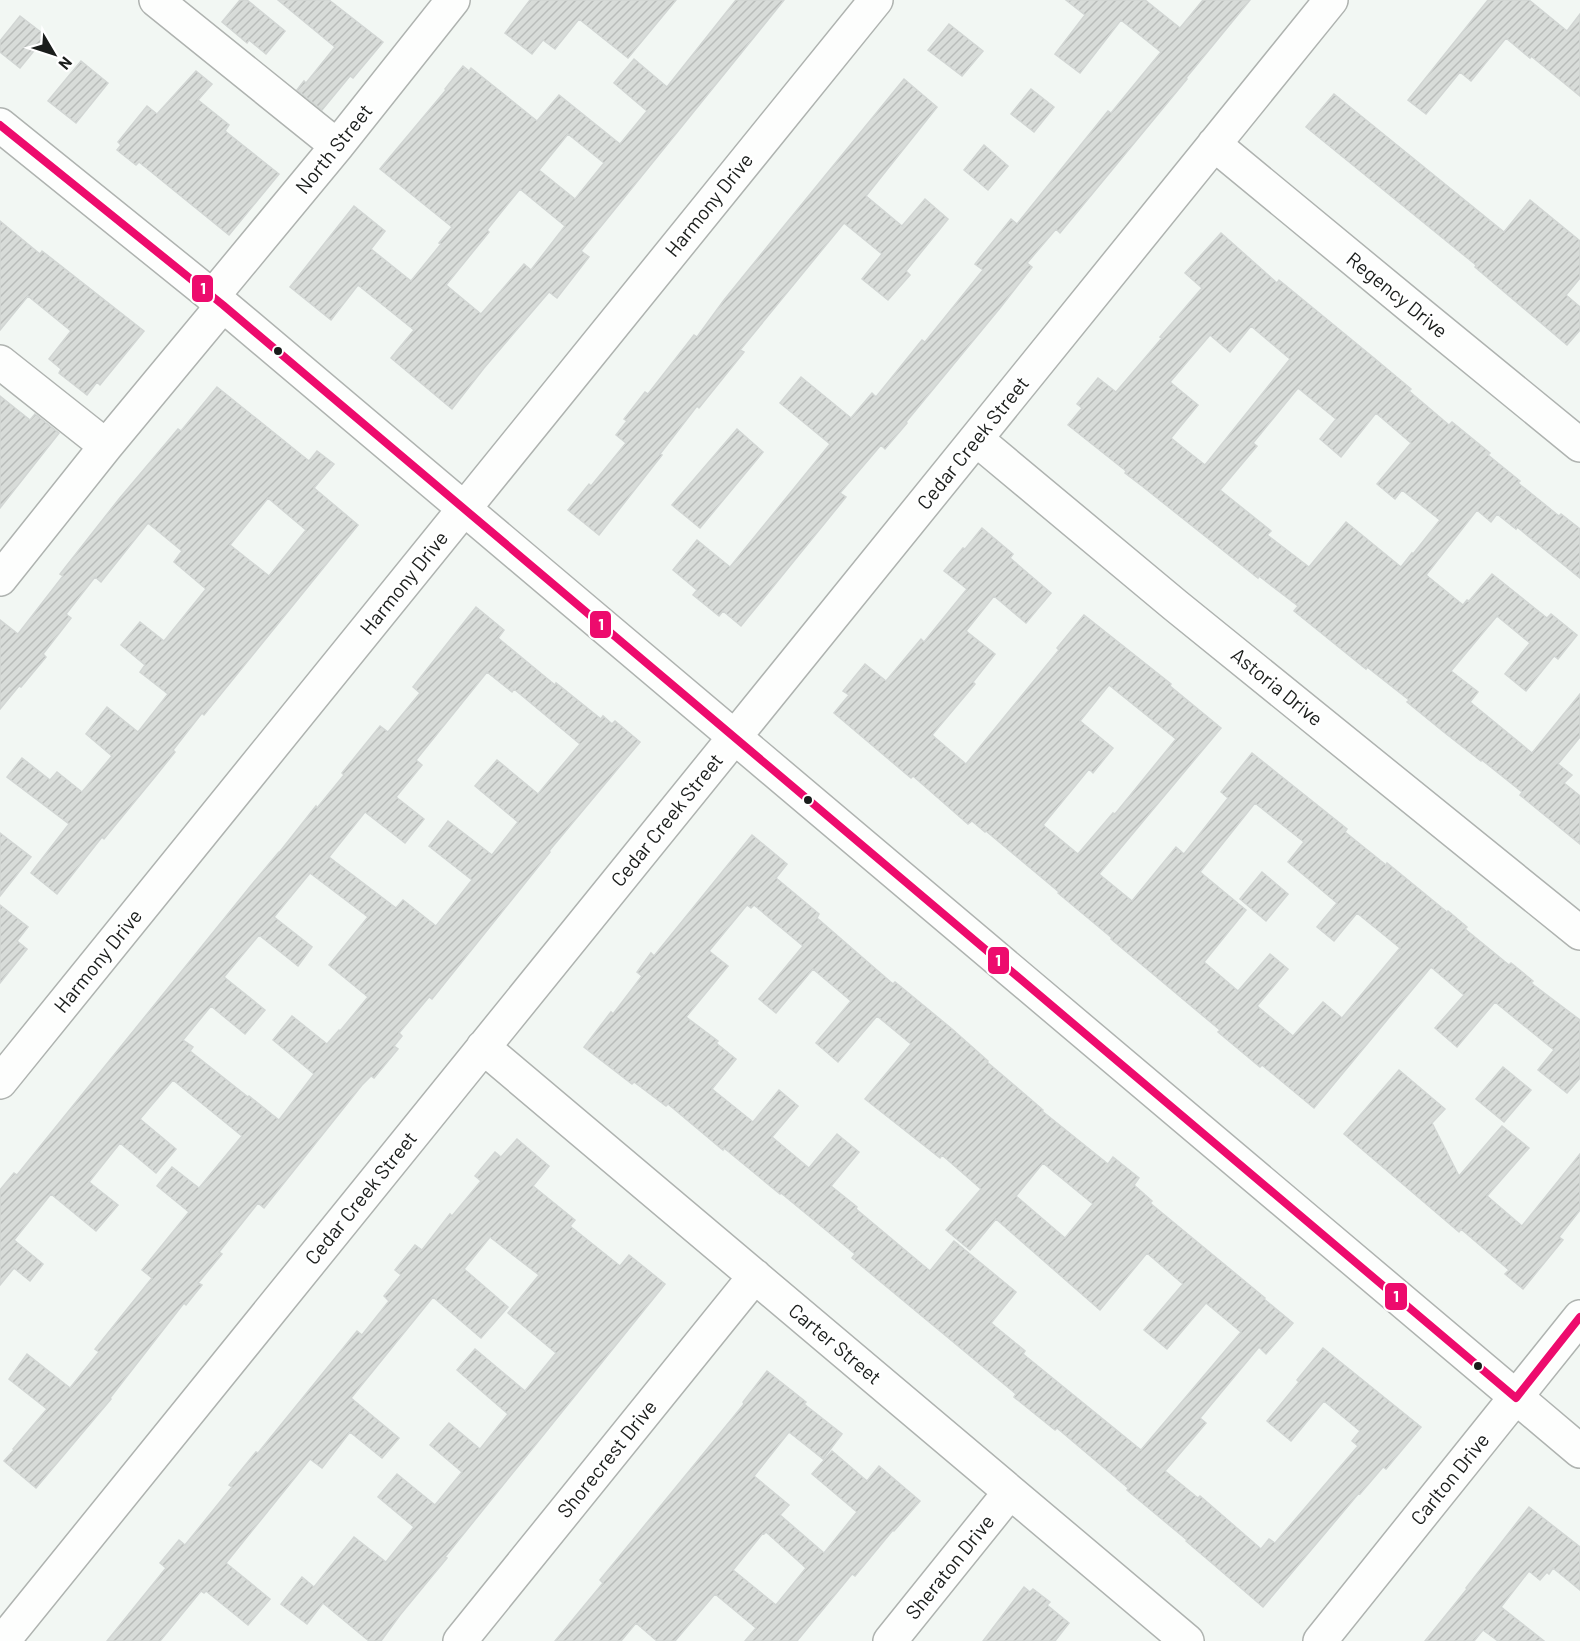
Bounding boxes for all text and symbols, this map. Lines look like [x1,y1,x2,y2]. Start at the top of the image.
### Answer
north arrow [24,24,84,84]
text: N [55,54,77,74]
street label: North Street [290,99,377,198]
street label: Harmony Drive [659,148,757,261]
street label: Regency Drive [1342,246,1453,342]
line badge: 1 [191,274,214,303]
text: 1 [200,278,206,297]
unlabelled marker [272,345,284,357]
street label: Cedar Creek Street [911,371,1033,514]
street label: Harmony Drive [354,526,452,639]
line badge: 1 [589,610,612,639]
text: 1 [598,614,604,633]
street label: Astoria Drive [1227,642,1328,730]
street label: Cedar Creek Street [605,748,727,891]
unlabelled marker [802,794,814,806]
street label: Harmony Drive [48,904,146,1017]
line badge: 1 [987,946,1010,975]
text: 1 [995,950,1001,969]
street label: Cedar Creek Street [299,1126,421,1269]
line badge: 1 [1384,1282,1408,1311]
text: 1 [1393,1286,1399,1305]
street label: Carter Street [785,1298,887,1389]
unlabelled marker [1472,1360,1484,1372]
street label: Shorecrest Drive [551,1395,661,1522]
street label: Carlton Drive [1405,1428,1494,1529]
street label: Sheraton Drive [900,1509,999,1624]

